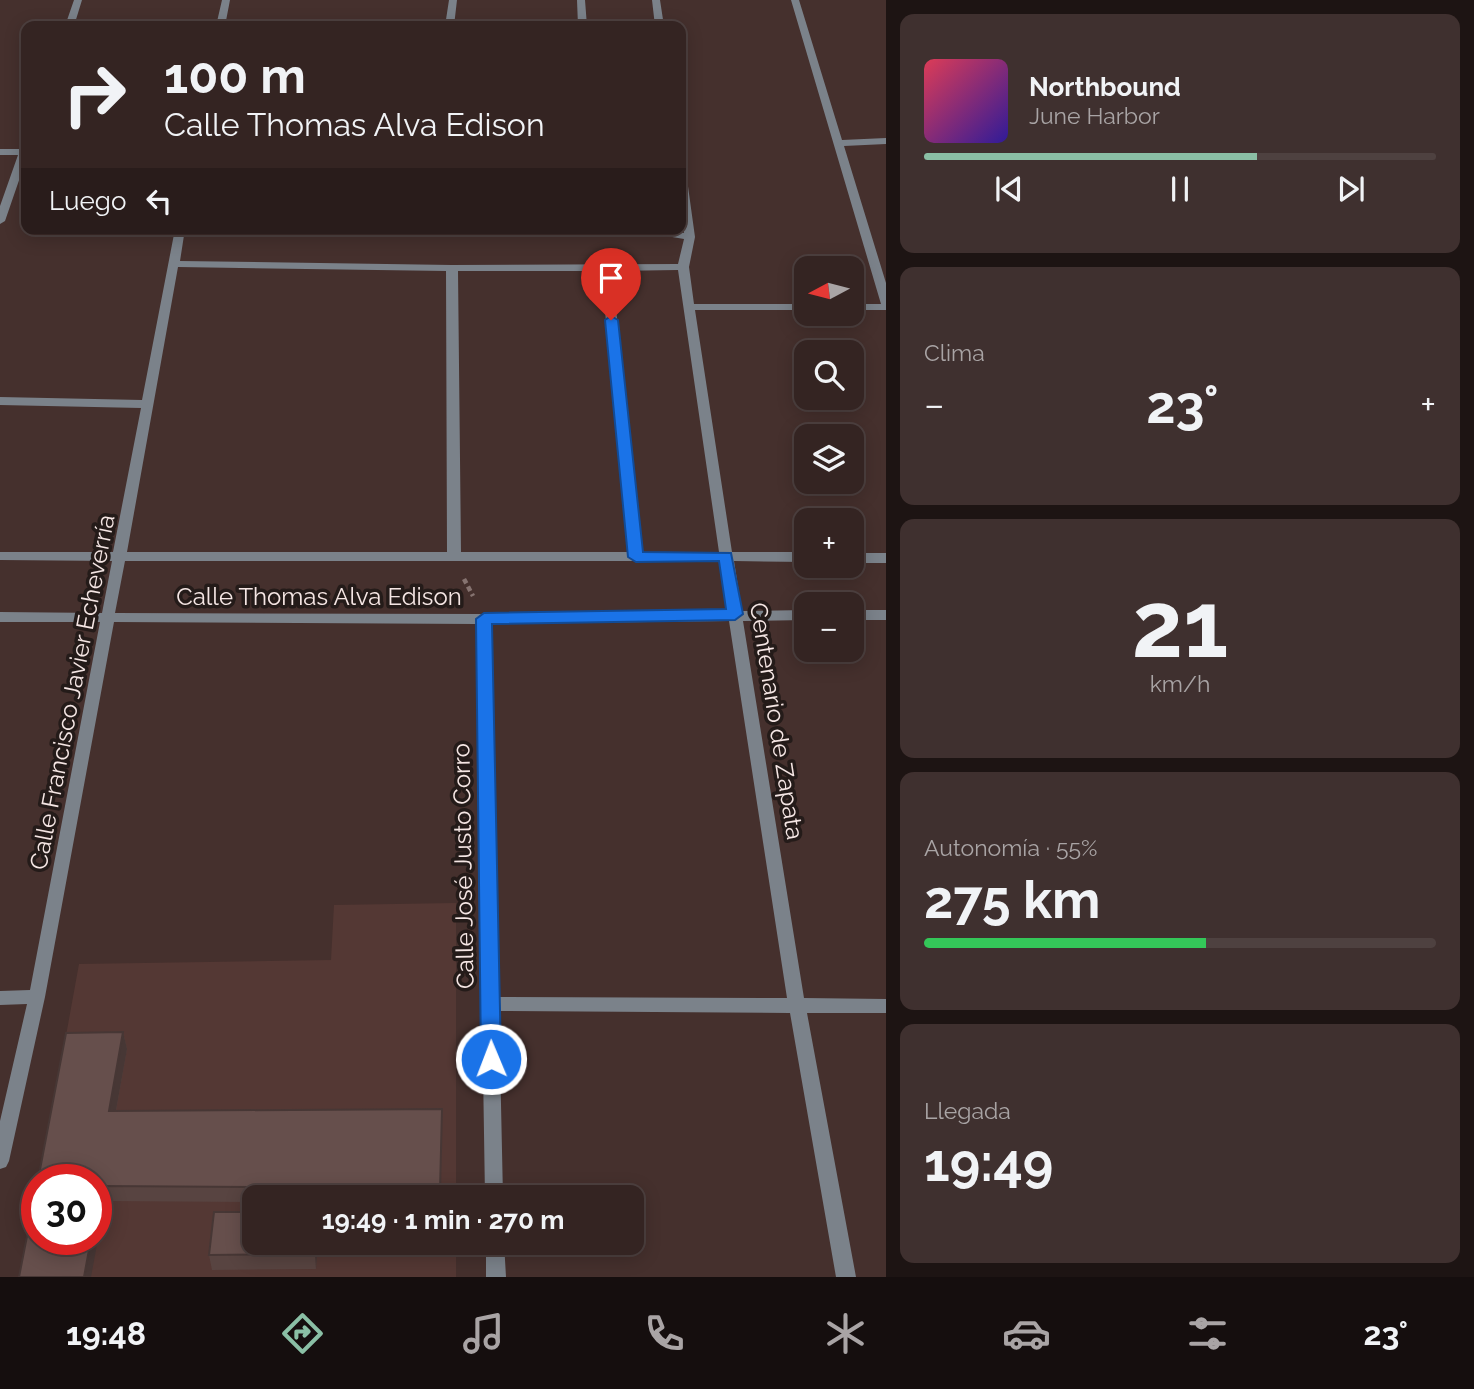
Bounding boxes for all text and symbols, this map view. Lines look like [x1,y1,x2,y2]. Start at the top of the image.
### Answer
text: 100 m [164,47,306,104]
icon: right [49,49,140,140]
text: Northbound [1029,72,1181,102]
text: June Harbor [1029,102,1160,129]
text: Calle Thomas Alva Edison [164,106,545,143]
icon: previous [990,170,1028,208]
icon: pause [1161,170,1199,208]
icon: next [1332,170,1370,208]
icon: left [140,182,178,220]
text: Luego [49,186,126,216]
pin [581,248,641,320]
north arrow [794,256,864,326]
map controls [794,256,864,662]
icon: arrive [592,259,630,297]
text: Clima [924,339,985,366]
button: search [794,340,864,410]
text: 23° [1146,374,1219,435]
text: − [924,382,944,427]
text: + [1420,382,1436,427]
button: layers [794,424,864,494]
button: + [794,508,864,578]
street label: Calle Francisco Javier Echeverría [23,512,121,872]
text: 21 [1132,571,1228,678]
street label: Calle Thomas Alva Edison [176,582,462,611]
button: − [794,592,864,662]
street label: Centenario de Zapata [744,600,810,842]
text: km/h [1150,670,1210,697]
street label: Calle José Justo Corro [446,743,480,989]
text: Autonomía · 55% [924,834,1098,861]
text: 275 km [924,869,1101,930]
position arrow [454,1022,528,1096]
text: Llegada [924,1097,1011,1124]
text: 19:49 [924,1132,1053,1193]
speed limit sign: 30 [21,1164,112,1255]
text: 19:49 · 1 min · 270 m [322,1205,564,1235]
icon: directions [278,1309,327,1358]
icon: music [459,1309,508,1358]
icon: phone [640,1309,689,1358]
icon: climate [821,1309,870,1358]
icon: car [1002,1309,1051,1358]
icon: filters [1183,1309,1232,1358]
text: 19:48 [66,1315,146,1352]
text: 23° [1363,1315,1408,1352]

